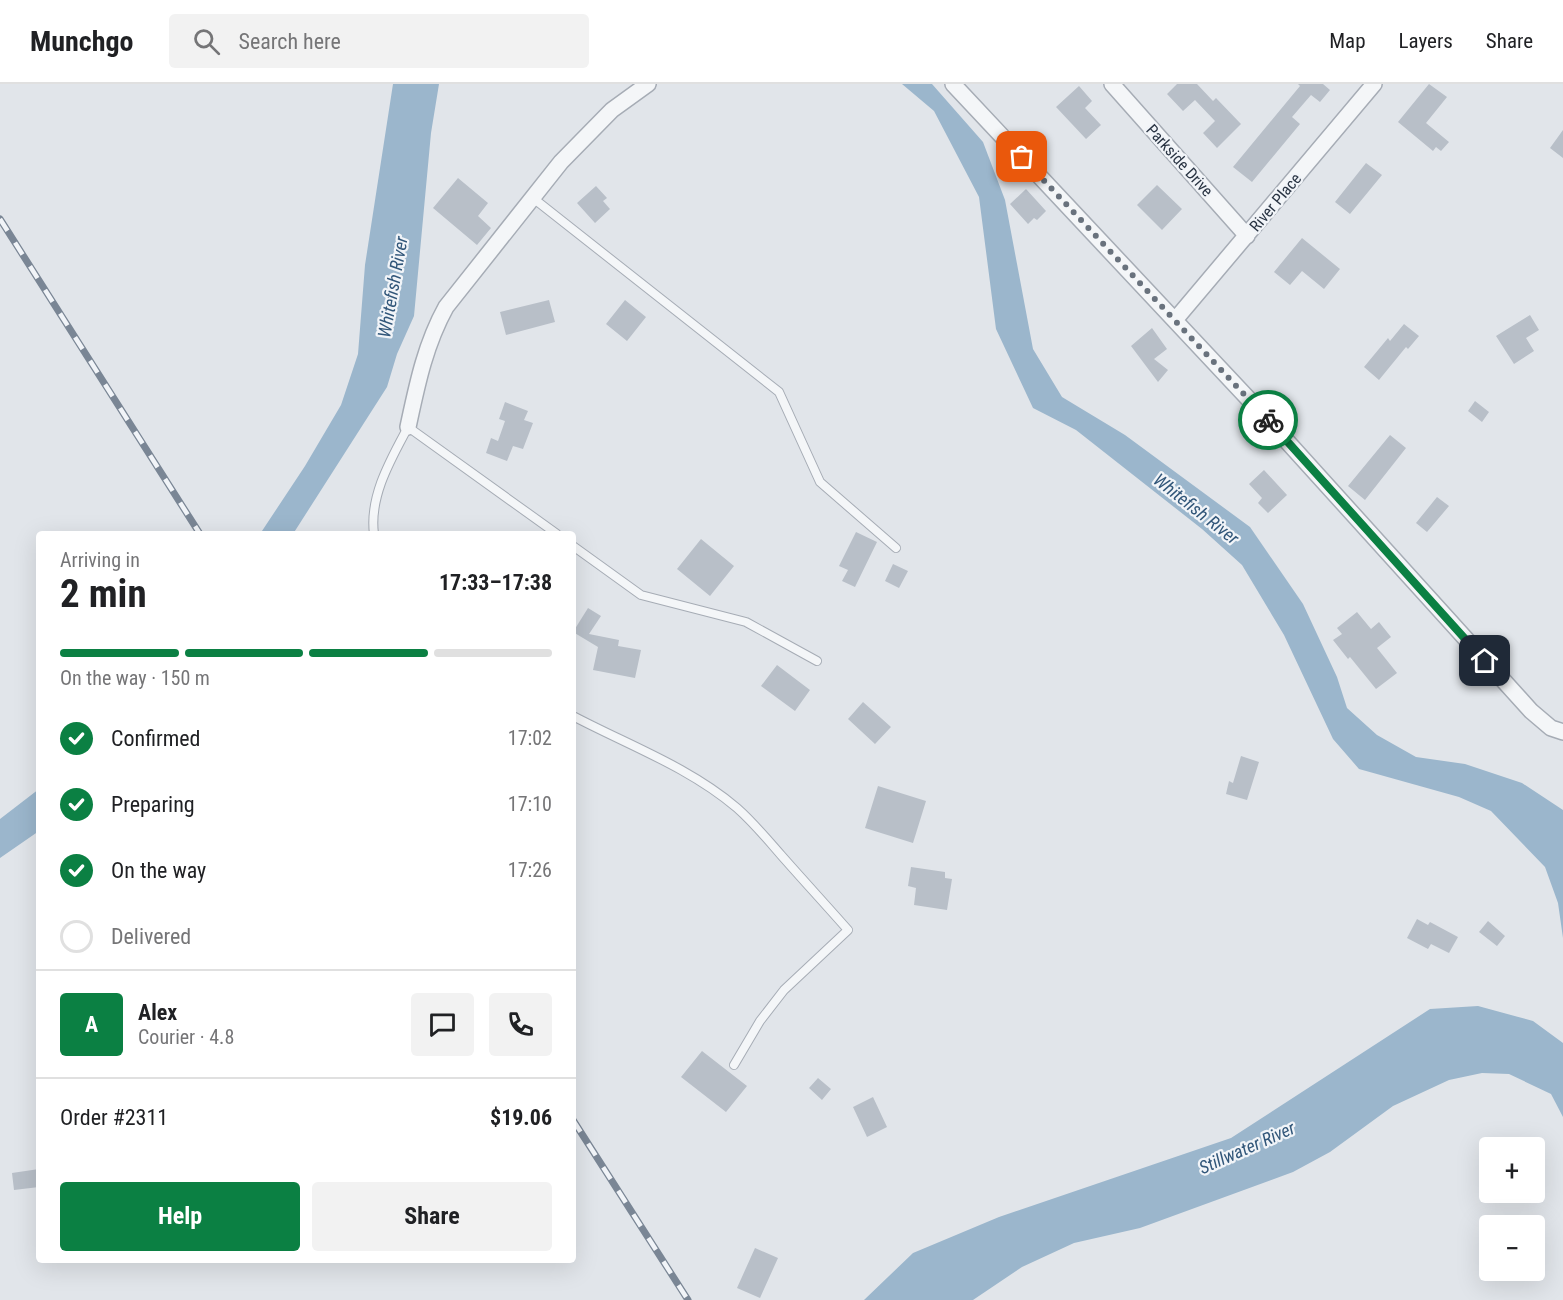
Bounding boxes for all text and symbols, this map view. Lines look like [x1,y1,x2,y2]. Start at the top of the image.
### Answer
search box [169,14,589,68]
text: Munchgo [30,25,133,58]
icon: search [190,25,223,58]
text: Search here [238,29,341,54]
text: Map [1329,29,1366,53]
text: Layers [1399,29,1453,53]
text: Share [1486,29,1533,53]
street label: Parkside Drive [1142,120,1217,200]
pin [996,131,1047,182]
icon: bag [1005,140,1038,173]
street label: River Place [1246,169,1305,235]
water label: Whitefish River [373,234,412,339]
courier [1238,390,1298,450]
icon: bike [1252,404,1285,437]
water label: Whitefish River [1150,469,1244,549]
text: Arriving in [60,548,140,572]
text: 17:33–17:38 [439,570,552,595]
text: 2 min [60,571,147,617]
pin [1459,635,1510,686]
icon: home [1468,644,1501,677]
text: On the way · 150 m [60,666,210,690]
icon: check [60,722,93,755]
text: Confirmed [111,726,200,751]
text: 17:02 [508,726,552,750]
icon: check [60,788,93,821]
text: Preparing [111,792,195,817]
text: 17:10 [508,792,552,816]
icon: check [60,854,93,887]
text: On the way [111,858,206,883]
text: 17:26 [508,858,552,882]
text: Delivered [111,924,191,949]
button: chat [411,993,474,1056]
button: phone [489,993,552,1056]
text: Alex [138,1000,177,1025]
text: A [85,1012,98,1037]
text: Courier · 4.8 [138,1025,234,1049]
text: Order #2311 [60,1105,168,1130]
text: $19.06 [490,1105,552,1130]
water label: Stillwater River [1196,1117,1299,1178]
map controls [1479,1137,1545,1281]
button: + [1479,1137,1545,1203]
button: Help [60,1182,300,1251]
button: Share [312,1182,552,1251]
button: − [1479,1215,1545,1281]

